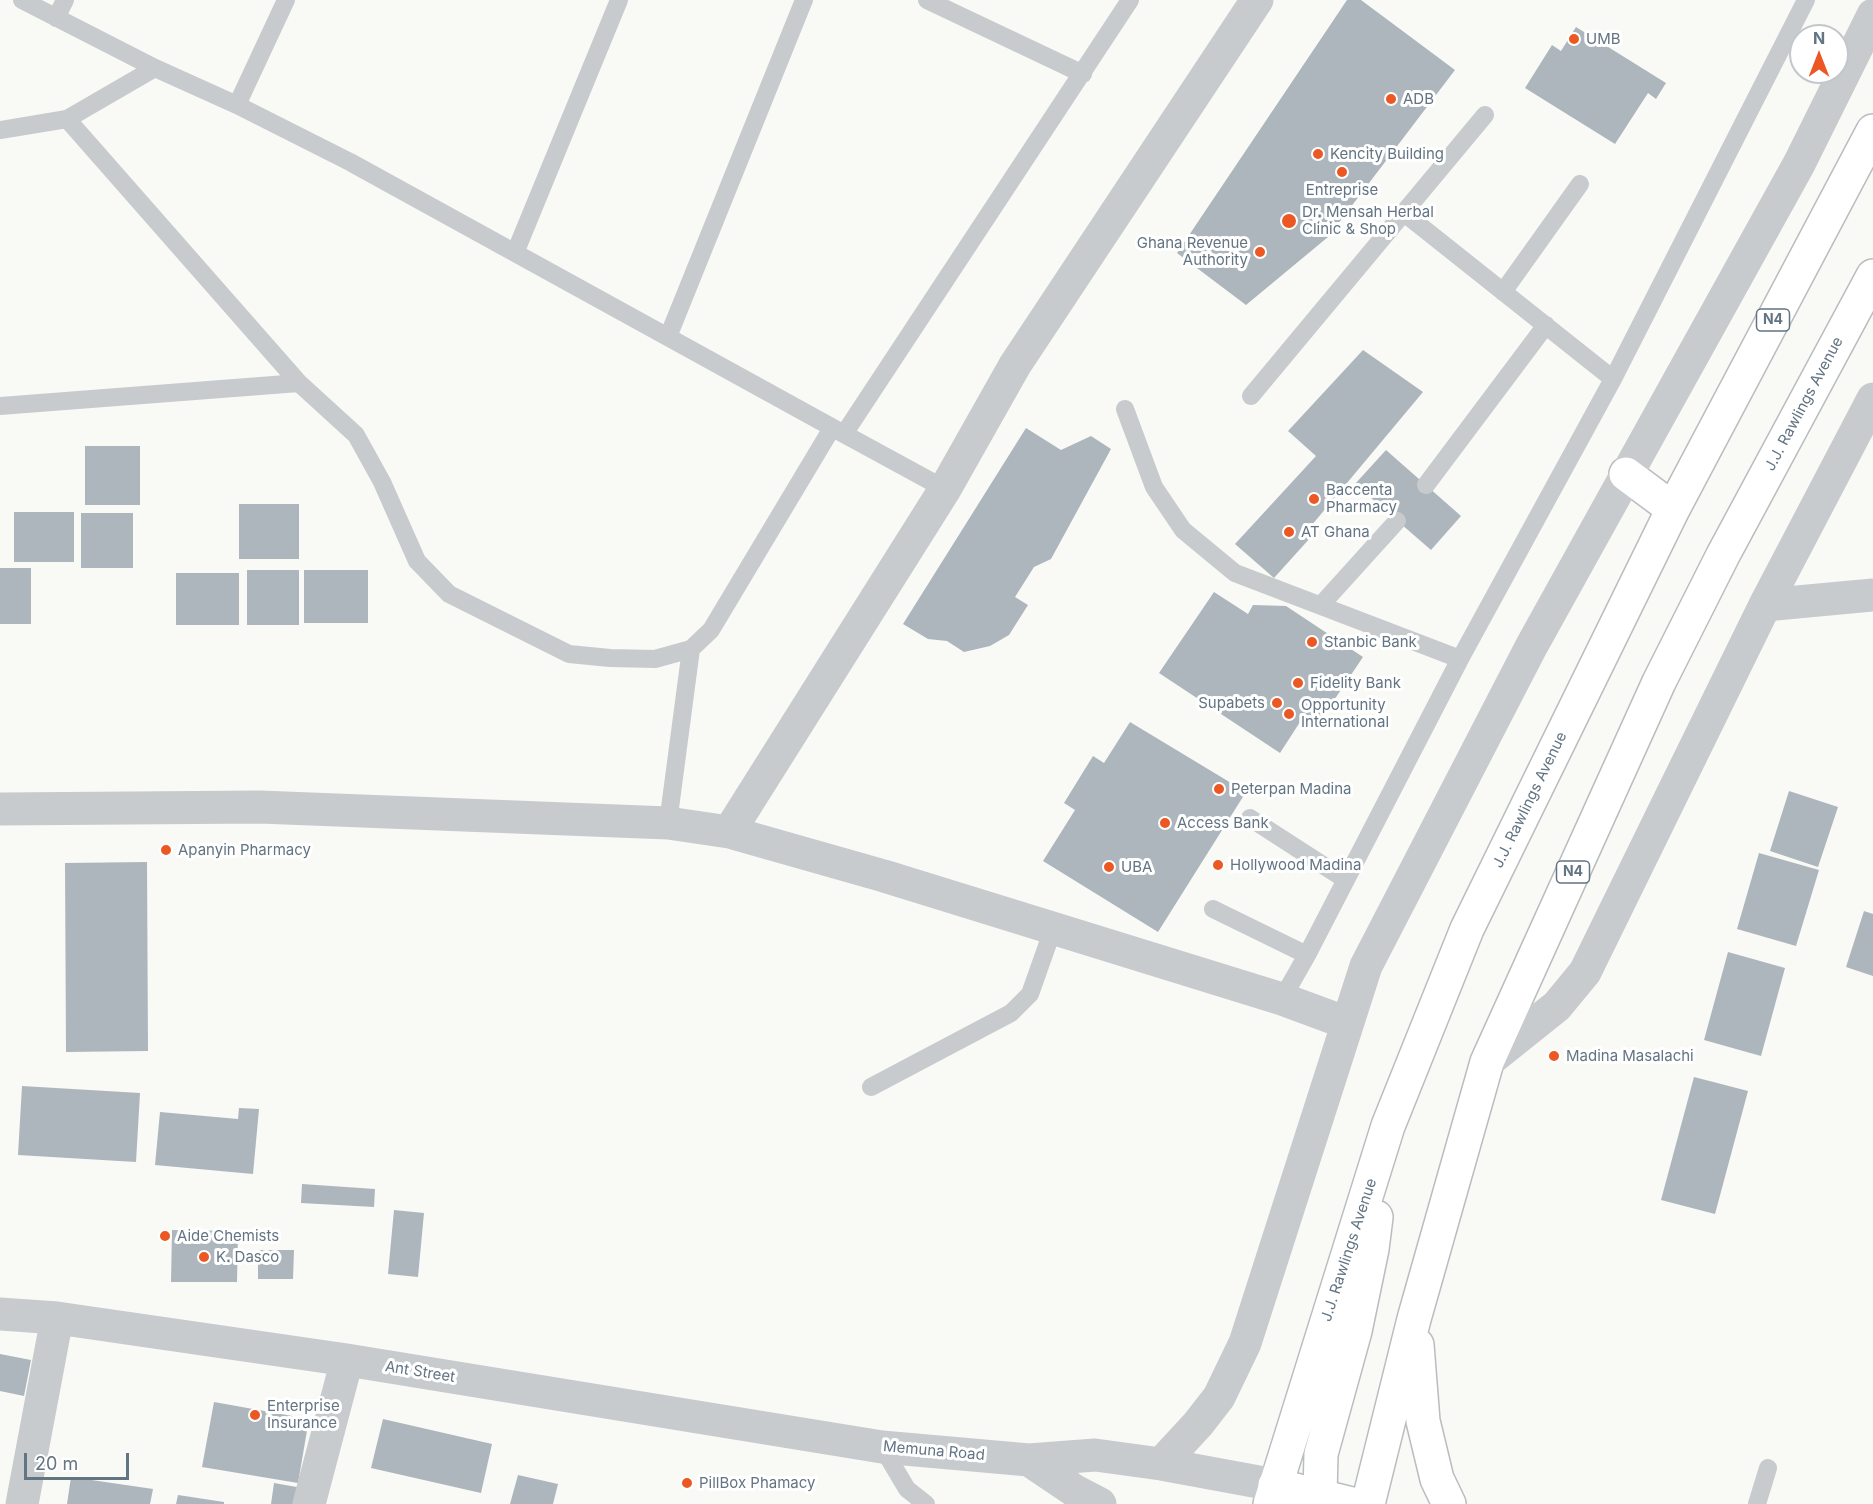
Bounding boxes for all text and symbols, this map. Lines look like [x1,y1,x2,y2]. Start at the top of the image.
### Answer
north arrow [1789,24,1849,84]
text: N [1813,28,1825,48]
place label: UMB [1586,30,1621,48]
marker: UMB [1567,32,1581,46]
place label: ADB [1403,90,1434,108]
marker: ADB [1384,92,1398,106]
place label: Kencity Building [1330,145,1444,163]
marker: Kencity Building [1311,147,1325,161]
marker: Entreprise [1335,165,1349,179]
place label: Entreprise [1306,181,1378,199]
place label: Dr. Mensah Herbal Clinic & Shop [1302,203,1434,238]
marker: Dr. Mensah Herbal Clinic & Shop [1280,212,1298,230]
place label: Ghana Revenue Authority [1137,234,1248,269]
marker: Ghana Revenue Authority [1253,245,1267,259]
road number: N4 [1756,309,1790,331]
street label: J.J. Rawlings Avenue [1761,334,1847,474]
place label: Baccenta Pharmacy [1326,481,1397,516]
marker: Baccenta Pharmacy [1307,492,1321,506]
place label: AT Ghana [1301,523,1370,541]
marker: AT Ghana [1282,525,1296,539]
place label: Stanbic Bank [1324,633,1417,651]
marker: Stanbic Bank [1305,635,1319,649]
place label: Fidelity Bank [1310,674,1401,692]
marker: Fidelity Bank [1291,676,1305,690]
place label: Supabets [1198,694,1265,712]
marker: Supabets [1270,696,1284,710]
place label: Opportunity International [1301,696,1389,731]
marker: Opportunity International [1282,707,1296,721]
street label: J.J. Rawlings Avenue [1489,729,1571,871]
place label: Peterpan Madina [1231,780,1352,798]
marker: Peterpan Madina [1212,782,1226,796]
place label: Access Bank [1177,814,1269,832]
marker: Access Bank [1158,816,1172,830]
place label: Apanyin Pharmacy [178,841,311,859]
marker: Apanyin Pharmacy [159,843,173,857]
place label: Hollywood Madina [1230,856,1361,874]
place label: UBA [1121,858,1152,876]
marker: Hollywood Madina [1211,858,1225,872]
marker: UBA [1102,860,1116,874]
road number: N4 [1556,861,1590,883]
place label: Madina Masalachi [1566,1047,1694,1065]
marker: Madina Masalachi [1547,1049,1561,1063]
street label: J.J. Rawlings Avenue [1317,1176,1381,1324]
place label: Aide Chemists [177,1227,279,1245]
marker: Aide Chemists [158,1229,172,1243]
place label: K. Dasco [216,1248,279,1266]
marker: K. Dasco [197,1250,211,1264]
street label: Ant Street [384,1358,456,1386]
place label: Enterprise Insurance [267,1397,340,1432]
marker: Enterprise Insurance [248,1408,262,1422]
street label: Memuna Road [882,1438,986,1464]
scale bar [27,1441,132,1479]
text: 20 m [35,1453,78,1474]
place label: PillBox Phamacy [699,1474,815,1492]
marker: PillBox Phamacy [680,1476,694,1490]

